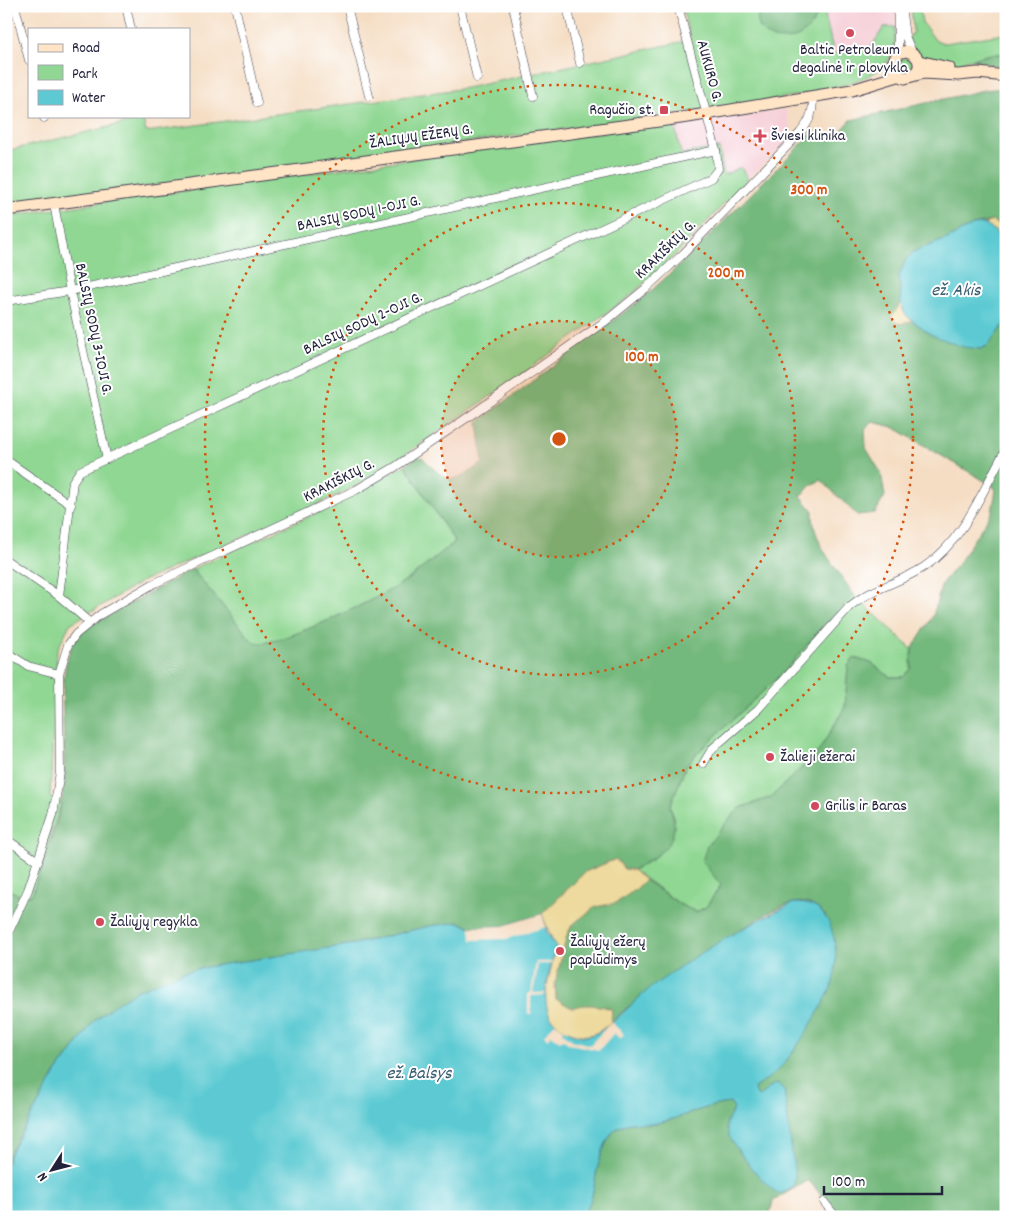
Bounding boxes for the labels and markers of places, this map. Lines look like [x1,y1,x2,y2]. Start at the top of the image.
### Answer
marker: Baltic Petroleum degalinė ir plovykla [844,27,856,39]
place label: Baltic Petroleum degalinė ir plovykla [792,39,908,80]
place label: Ragučio st. [589,99,654,122]
marker: Ragučio st. [658,104,670,116]
place label: Šviesi klinika [771,125,846,148]
marker: Šviesi klinika [753,129,767,143]
centre of rings [550,430,568,448]
place label: Žalieji ežerai [780,746,855,769]
marker: Žalieji ežerai [764,751,776,763]
place label: Grilis ir Baras [825,795,907,818]
marker: Grilis ir Baras [809,800,821,812]
place label: Žaliųjų regykla [110,911,198,934]
marker: Žaliųjų regykla [94,916,106,928]
place label: Žaliųjų ežerų paplūdimys [570,931,646,972]
marker: Žaliųjų ežerų paplūdimys [554,945,566,957]

